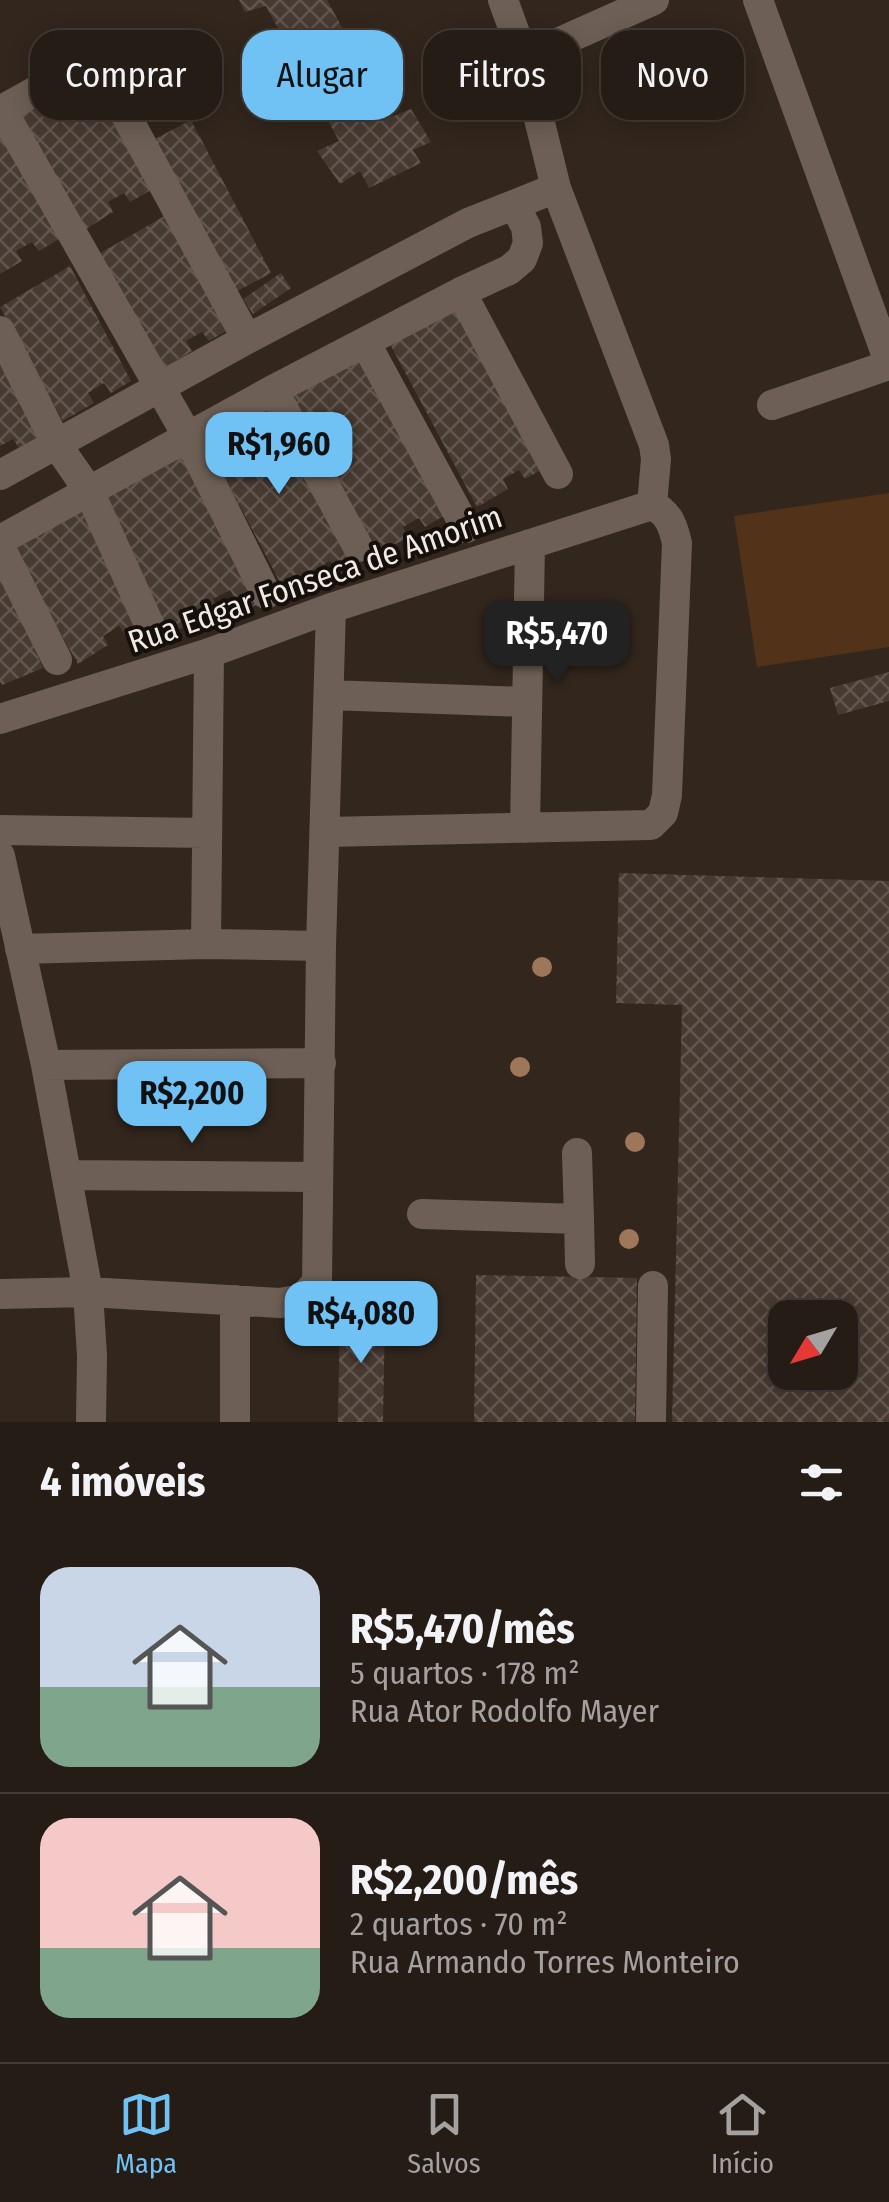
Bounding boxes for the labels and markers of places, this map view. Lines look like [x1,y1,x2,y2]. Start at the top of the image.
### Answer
pin: R$1,960 [187,412,371,497]
pin: R$5,470 [465,601,649,686]
pin: R$2,200 [100,1061,284,1146]
pin: R$4,080 [269,1281,453,1366]

